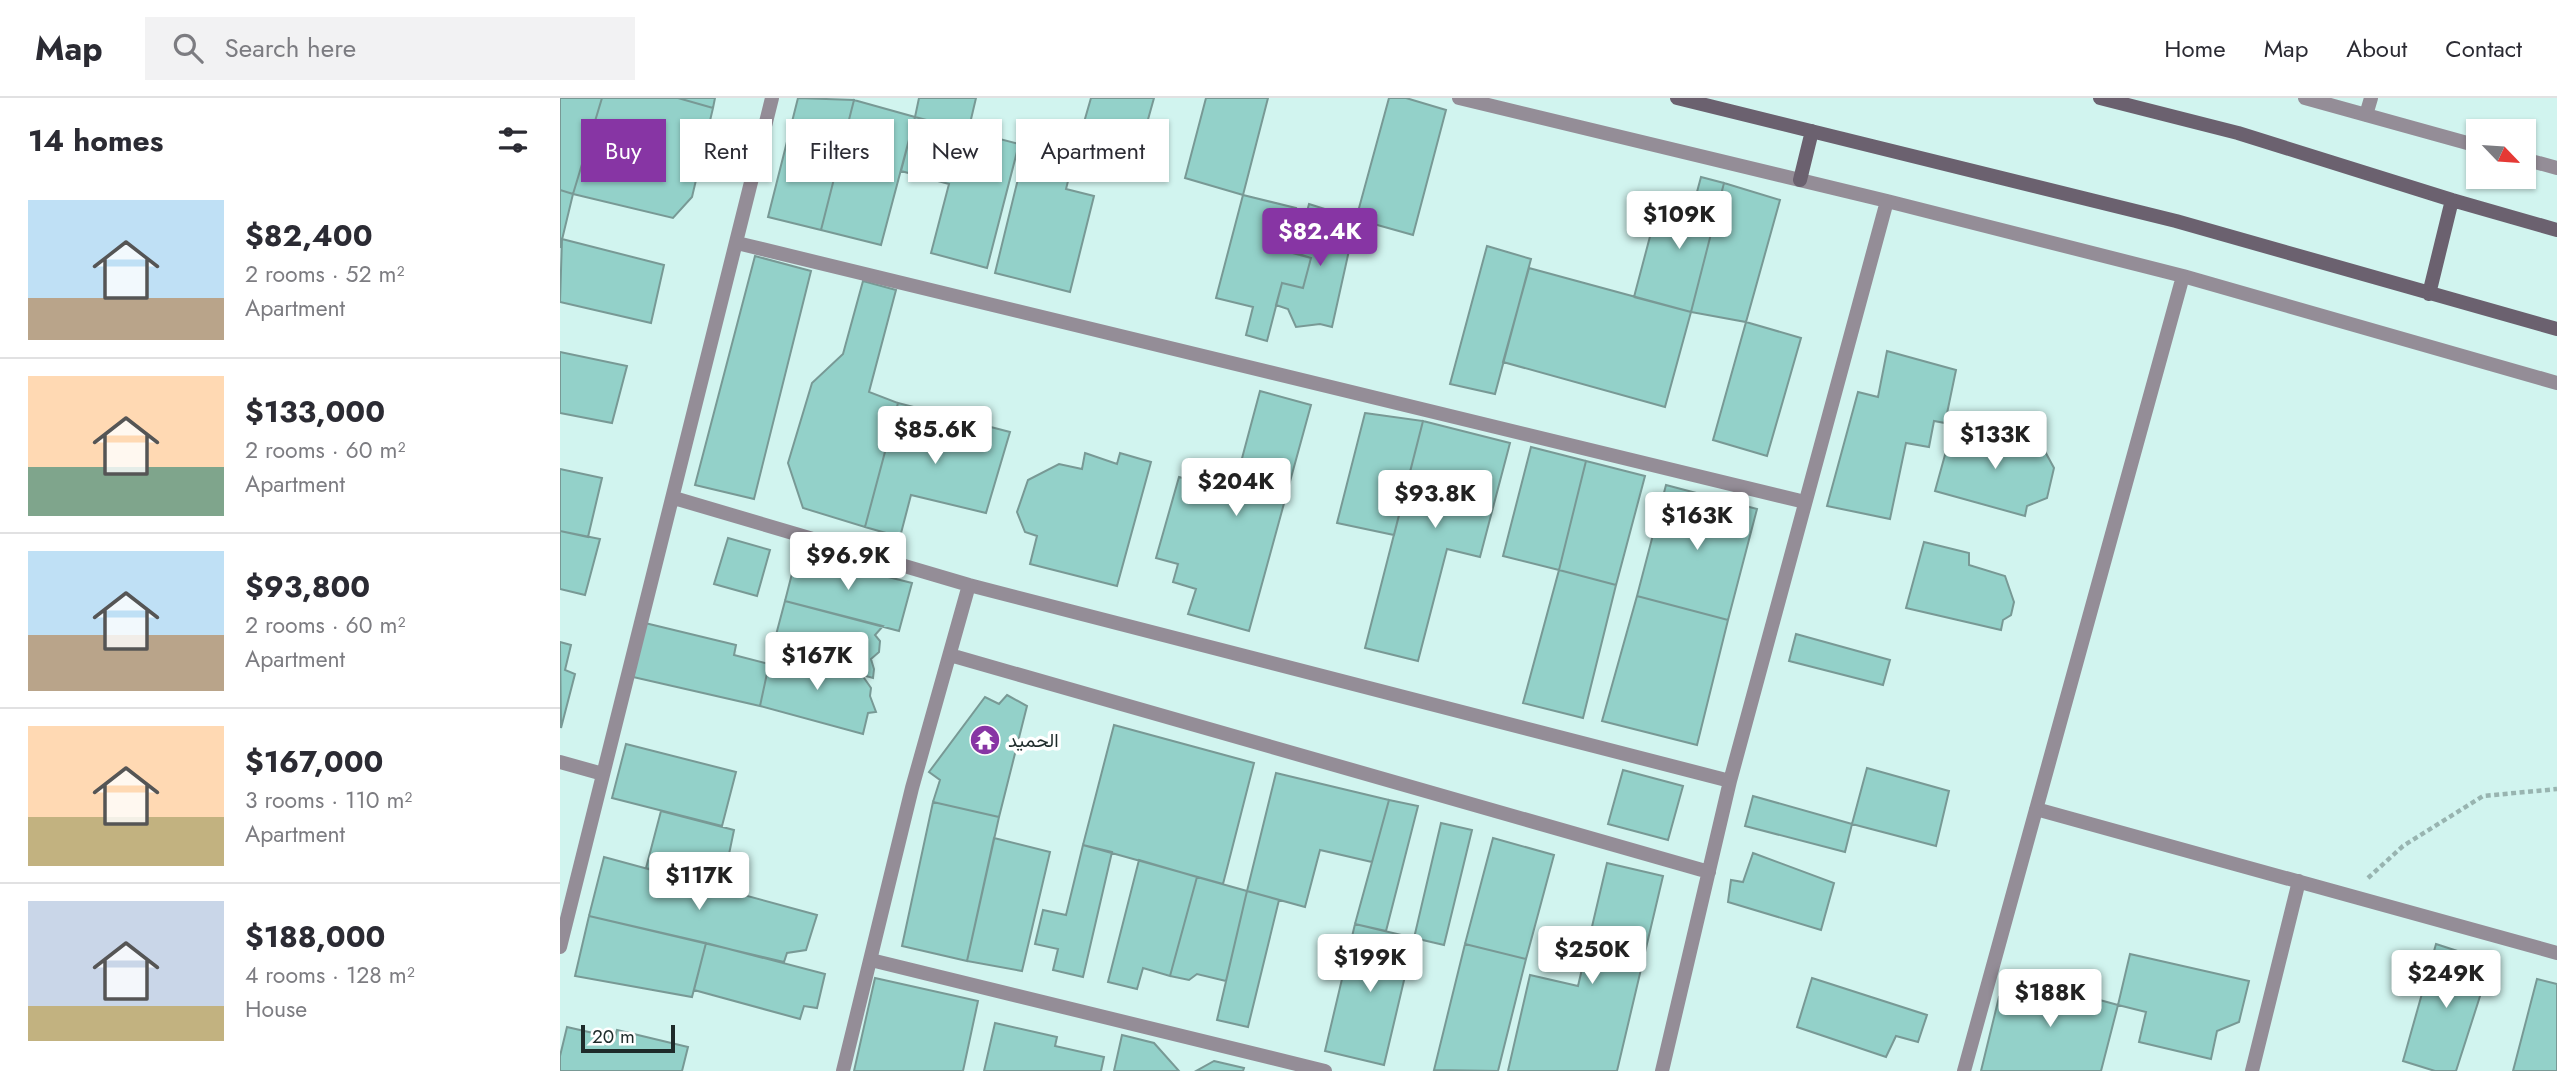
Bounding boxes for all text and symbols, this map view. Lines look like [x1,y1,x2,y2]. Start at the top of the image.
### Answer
search box [145,17,635,80]
text: Map [35,25,103,72]
icon: search [169,29,207,67]
text: Search here [225,29,356,67]
text: Home [2164,31,2226,66]
text: Map [2264,31,2308,66]
text: About [2346,31,2407,66]
text: Contact [2445,31,2522,66]
text: 14 homes [28,119,163,162]
chip: Buy [581,119,666,182]
chip: Rent [680,119,772,182]
chip: Filters [786,119,894,182]
chip: New [908,119,1002,182]
chip: Apartment [1016,119,1169,182]
north arrow [2466,119,2536,189]
map controls [2466,119,2536,189]
icon: filters [494,121,532,159]
pin: $109K [1630,192,1728,251]
text: $109K [1643,197,1715,231]
pin: $82.4K [1263,208,1377,268]
text: $82,400 [245,214,373,257]
text: $82.4K [1278,214,1362,248]
icon: home [84,228,168,312]
text: 2 rooms · 52 m² [245,257,404,291]
text: Apartment [245,291,345,325]
text: $133,000 [245,390,385,433]
icon: home [84,404,168,488]
pin: $85.6K [878,406,992,466]
text: $85.6K [894,412,976,446]
pin: $133K [1946,412,2044,471]
text: $133K [1960,417,2030,451]
text: 2 rooms · 60 m² [245,433,405,467]
pin: $204K [1187,458,1285,518]
text: $204K [1198,464,1274,498]
text: Apartment [245,467,345,501]
pin: $93.8K [1378,470,1492,530]
text: $93.8K [1394,476,1476,510]
pin: $163K [1648,492,1746,552]
text: $163K [1661,498,1733,532]
pin: $96.9K [791,532,905,592]
text: $96.9K [806,538,890,572]
text: $93,800 [245,565,370,608]
icon: home [84,579,168,663]
text: 2 rooms · 60 m² [245,608,405,642]
pin: $167K [768,632,866,692]
text: $167K [781,638,853,672]
text: Apartment [245,642,345,676]
temple icon: الحميد [968,723,1002,757]
place label: الحميد [1008,727,1059,754]
text: $167,000 [245,740,383,783]
icon: home [84,754,168,838]
text: 3 rooms · 110 m² [245,783,412,817]
text: Apartment [245,817,345,851]
pin: $117K [650,852,748,912]
text: $117K [665,858,733,892]
text: $188,000 [245,915,385,958]
pin: $250K [1543,926,1641,986]
icon: home [84,929,168,1013]
text: $250K [1554,932,1630,966]
pin: $199K [1321,934,1419,994]
text: $199K [1334,940,1406,974]
pin: $249K [2397,950,2495,1010]
text: $249K [2408,956,2484,990]
text: 4 rooms · 128 m² [245,958,415,992]
pin: $188K [2001,970,2099,1029]
text: $188K [2015,975,2085,1009]
text: House [245,992,307,1026]
scale bar [581,1022,676,1054]
text: 20 m [592,1023,635,1050]

